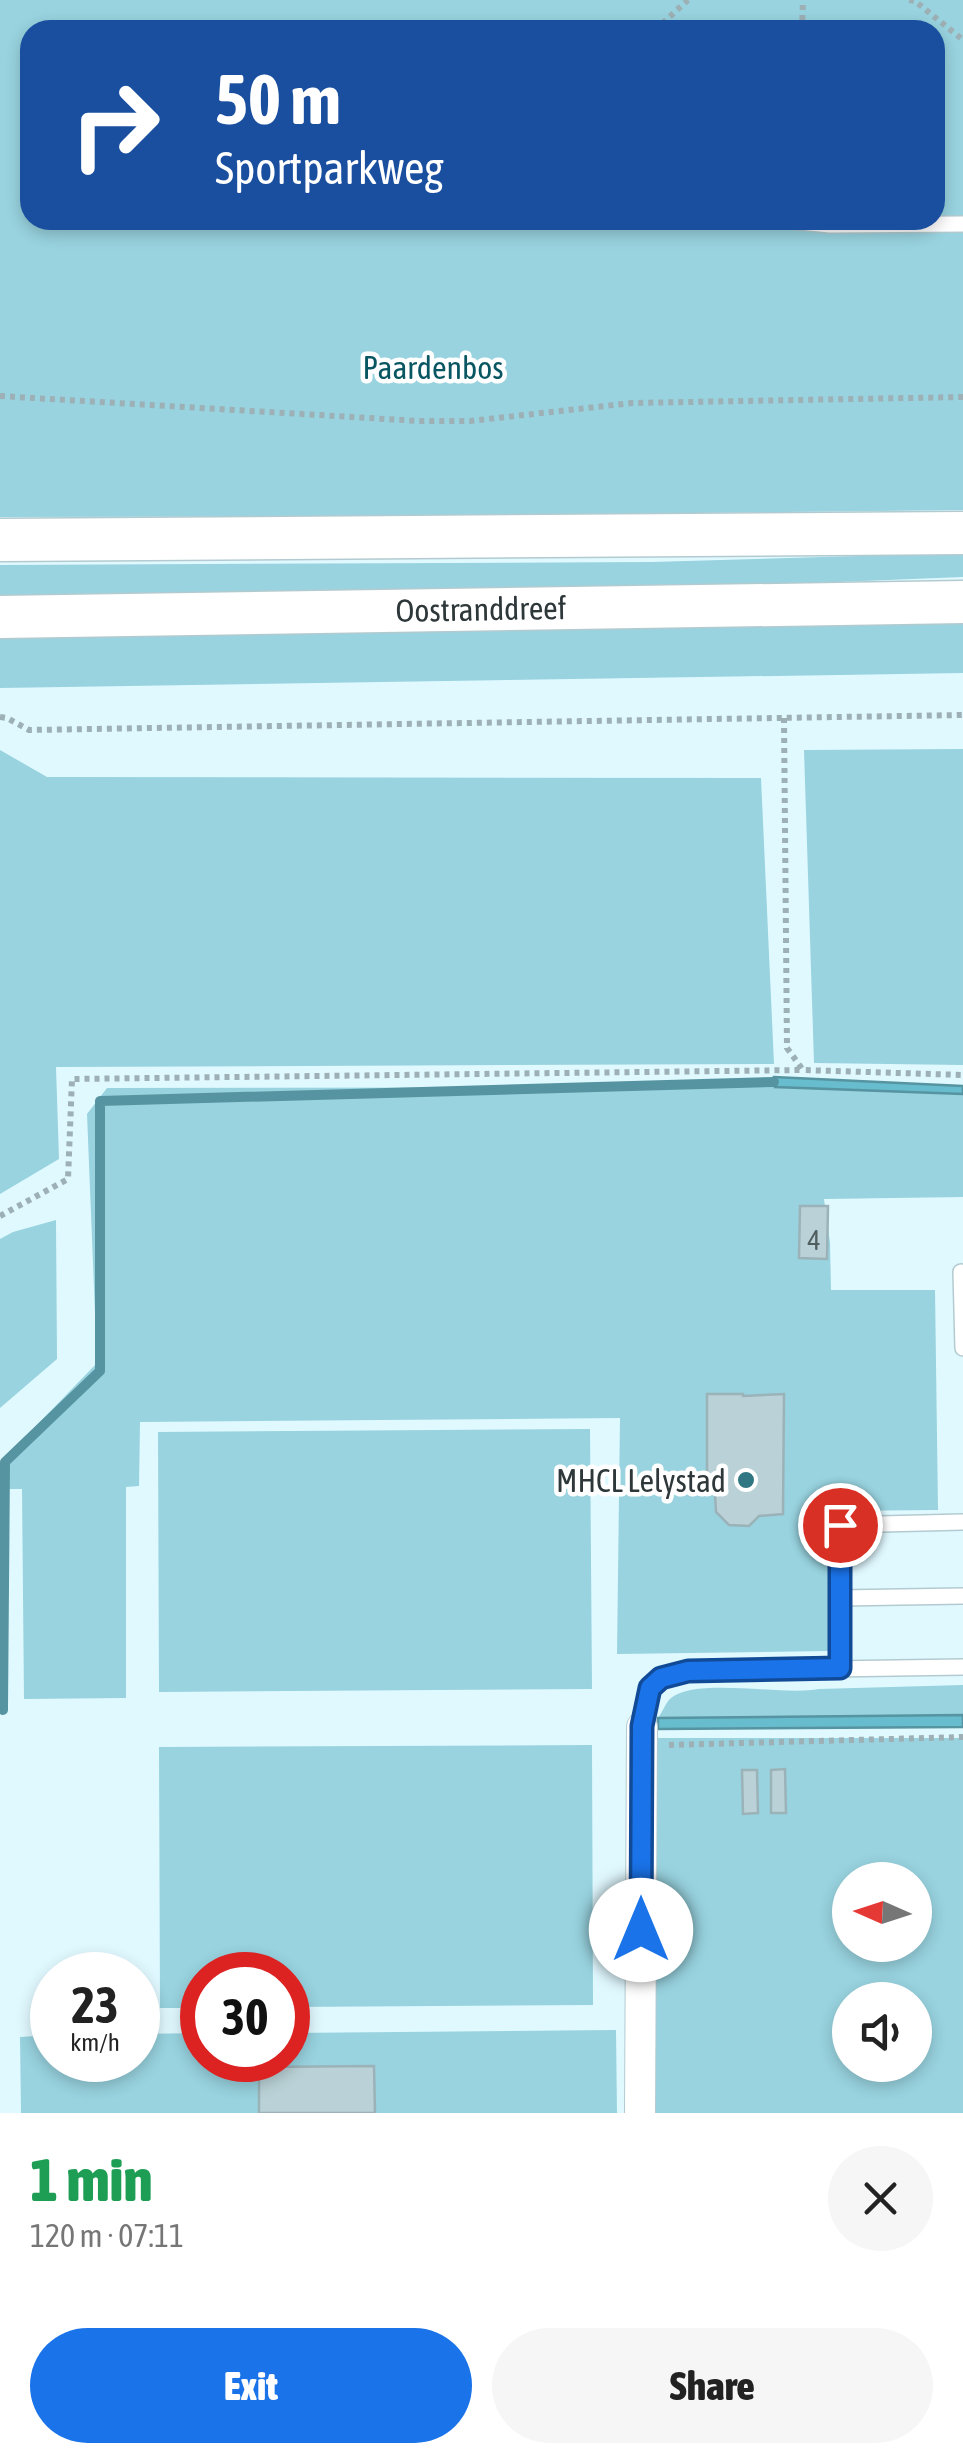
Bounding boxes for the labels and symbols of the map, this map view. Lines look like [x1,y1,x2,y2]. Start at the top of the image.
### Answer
park label: Paardenbos [363,349,503,386]
street label: Oostranddreef [395,589,567,629]
house number: 4 [807,1224,821,1256]
place label: MHCL Lelystad [556,1462,726,1499]
marker: MHCL Lelystad [735,1469,757,1491]
pin [798,1483,883,1568]
north arrow [832,1862,932,1962]
position arrow [589,1878,693,1982]
speed limit sign: 30 [180,1952,310,2082]

